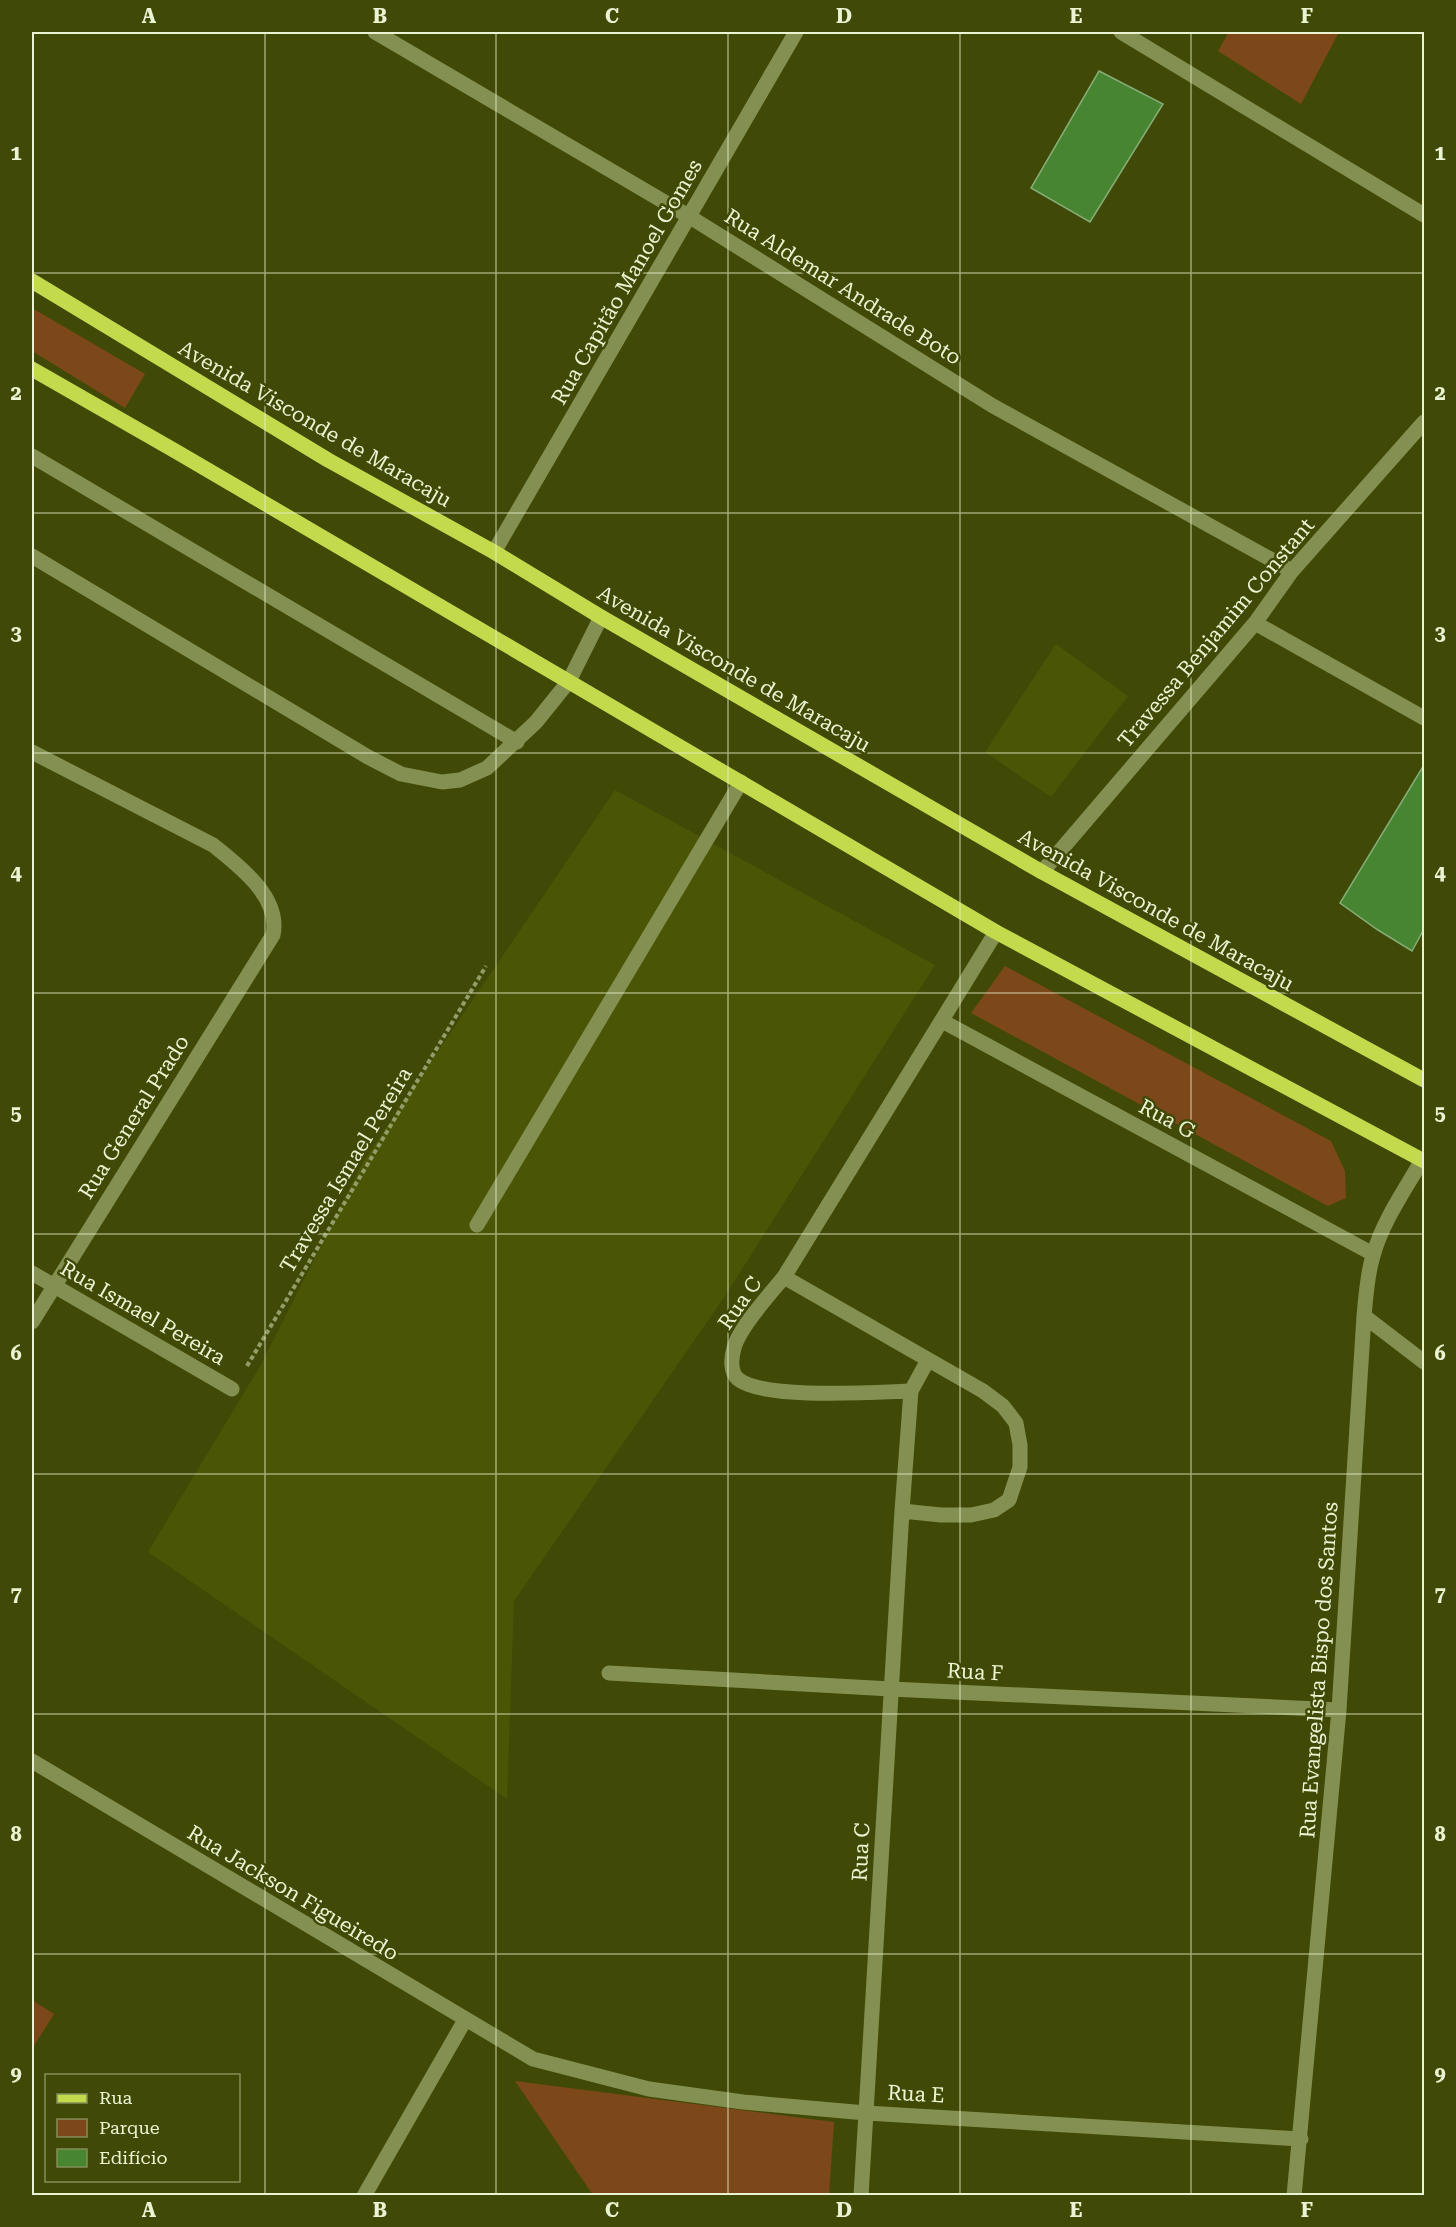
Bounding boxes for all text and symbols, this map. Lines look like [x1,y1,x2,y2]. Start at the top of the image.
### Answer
text: A [142,4,157,28]
text: B [373,4,387,28]
text: C [605,4,619,28]
text: D [836,4,852,28]
text: E [1070,4,1083,28]
text: F [1301,4,1313,28]
text: 1 [10,141,22,165]
text: 1 [1434,141,1446,165]
street label: Rua Capitão Manoel Gomes [547,155,707,409]
street label: Rua Aldemar Andrade Boto [720,204,966,370]
street label: Avenida Visconde de Maracaju [174,336,456,512]
text: 2 [10,381,22,405]
text: 2 [1434,381,1446,405]
street label: Travessa Benjamim Constant [1113,513,1319,753]
street label: Avenida Visconde de Maracaju [593,581,875,757]
text: 3 [10,621,22,645]
text: 3 [1434,621,1446,645]
street label: Avenida Visconde de Maracaju [1014,824,1298,996]
text: 4 [10,861,22,885]
text: 4 [1434,861,1446,885]
street label: Rua General Prado [74,1031,194,1203]
street label: Travessa Ismael Pereira [275,1063,417,1277]
street label: Rua G [1135,1094,1199,1144]
text: 5 [10,1101,22,1125]
text: 5 [1434,1101,1446,1125]
street label: Rua Ismael Pereira [56,1256,230,1370]
street label: Rua C [713,1272,767,1334]
text: 6 [10,1341,22,1365]
text: 6 [1434,1341,1446,1365]
street label: Rua Evangelista Bispo dos Santos [1295,1501,1343,1839]
text: 7 [10,1582,22,1606]
text: 7 [1434,1582,1446,1606]
street label: Rua F [946,1659,1004,1685]
street label: Rua Jackson Figueiredo [183,1820,403,1966]
text: 8 [10,1822,22,1846]
street label: Rua C [847,1822,875,1882]
text: 8 [1434,1822,1446,1846]
text: 9 [10,2062,22,2086]
text: 9 [1434,2062,1446,2086]
legend [45,2074,240,2182]
street label: Rua E [887,2081,945,2107]
text: Rua [99,2087,132,2108]
text: Parque [99,2117,160,2138]
text: Edifício [99,2147,167,2168]
text: A [142,2198,157,2222]
text: B [373,2198,387,2222]
text: C [605,2198,619,2222]
text: D [836,2198,852,2222]
text: E [1070,2198,1083,2222]
text: F [1301,2198,1313,2222]

